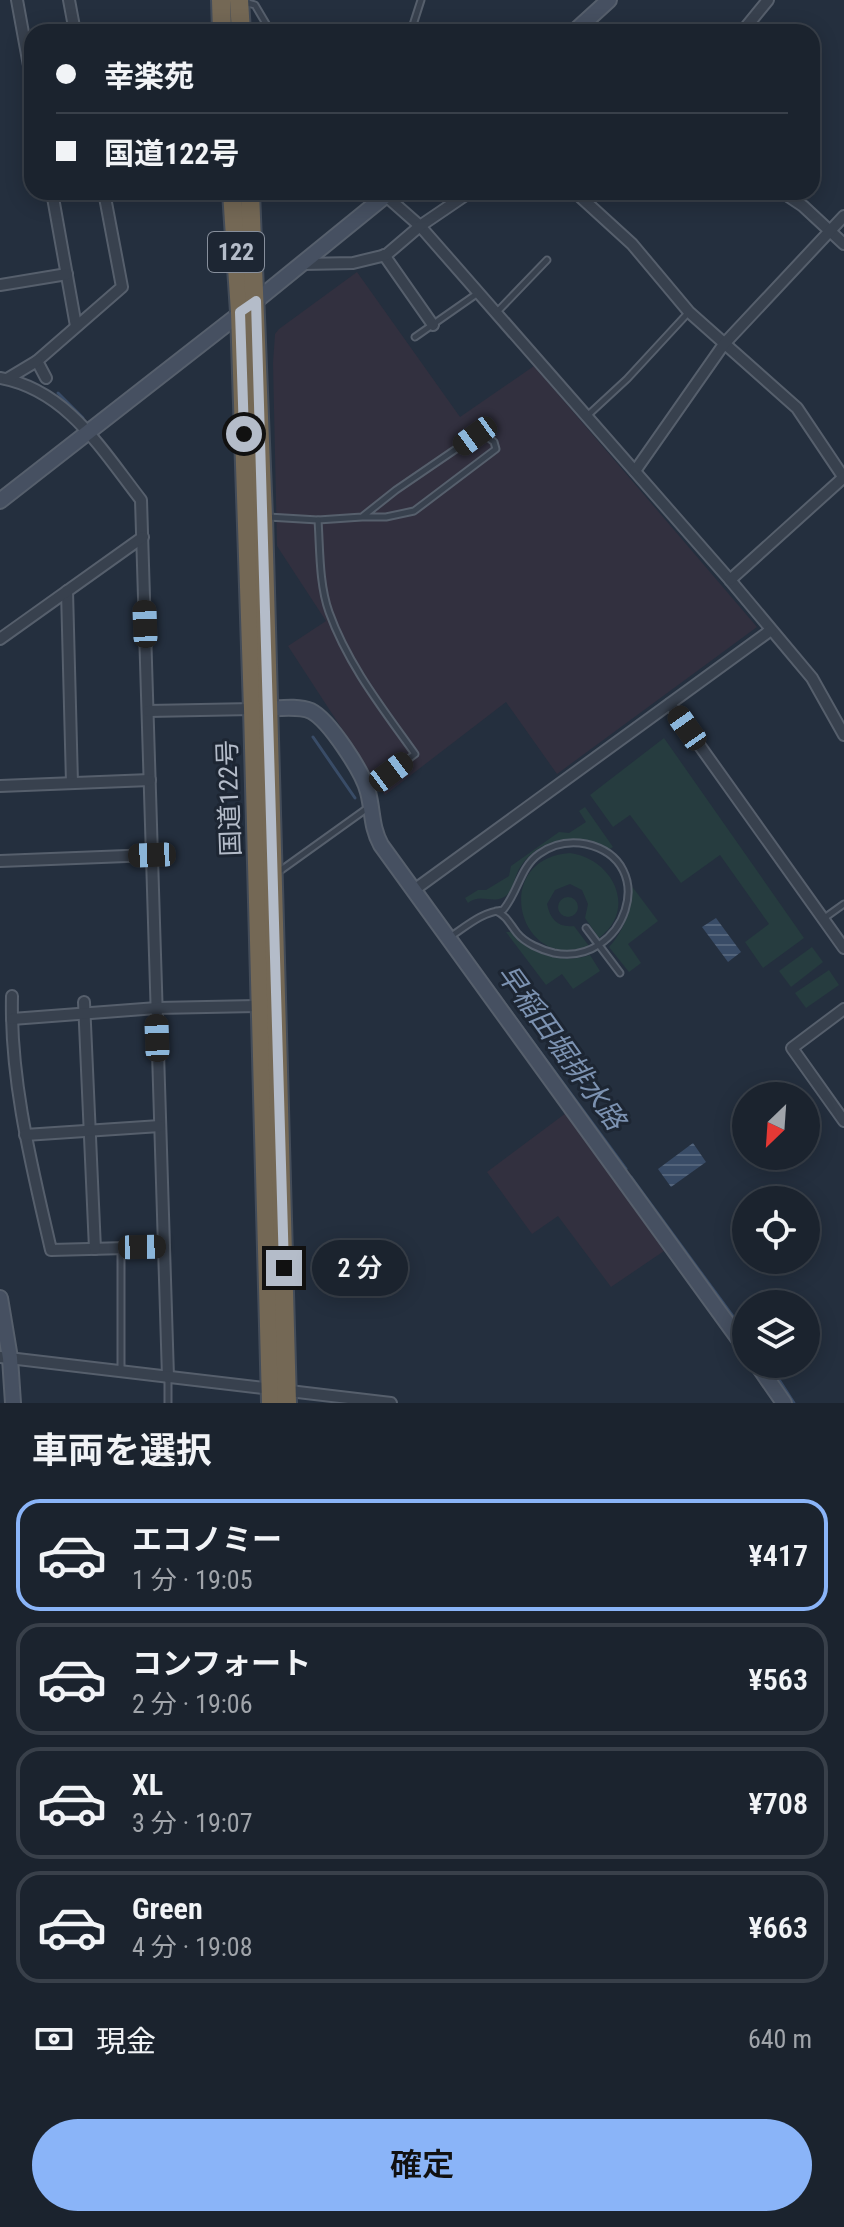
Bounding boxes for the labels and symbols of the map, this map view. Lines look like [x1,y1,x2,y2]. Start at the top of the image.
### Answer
road number: 122 [208,232,264,272]
car [449,412,501,460]
route start [226,416,262,452]
car [132,600,158,648]
car [663,701,711,755]
street label: 国道122号 [212,739,246,857]
car [365,748,417,796]
car [128,842,176,868]
water label: 早稲田堀排水路 [490,958,633,1138]
car [144,1014,170,1062]
north arrow [732,1082,820,1170]
car [118,1235,166,1259]
callout: 2 分 [312,1240,408,1296]
route end [266,1250,302,1286]

